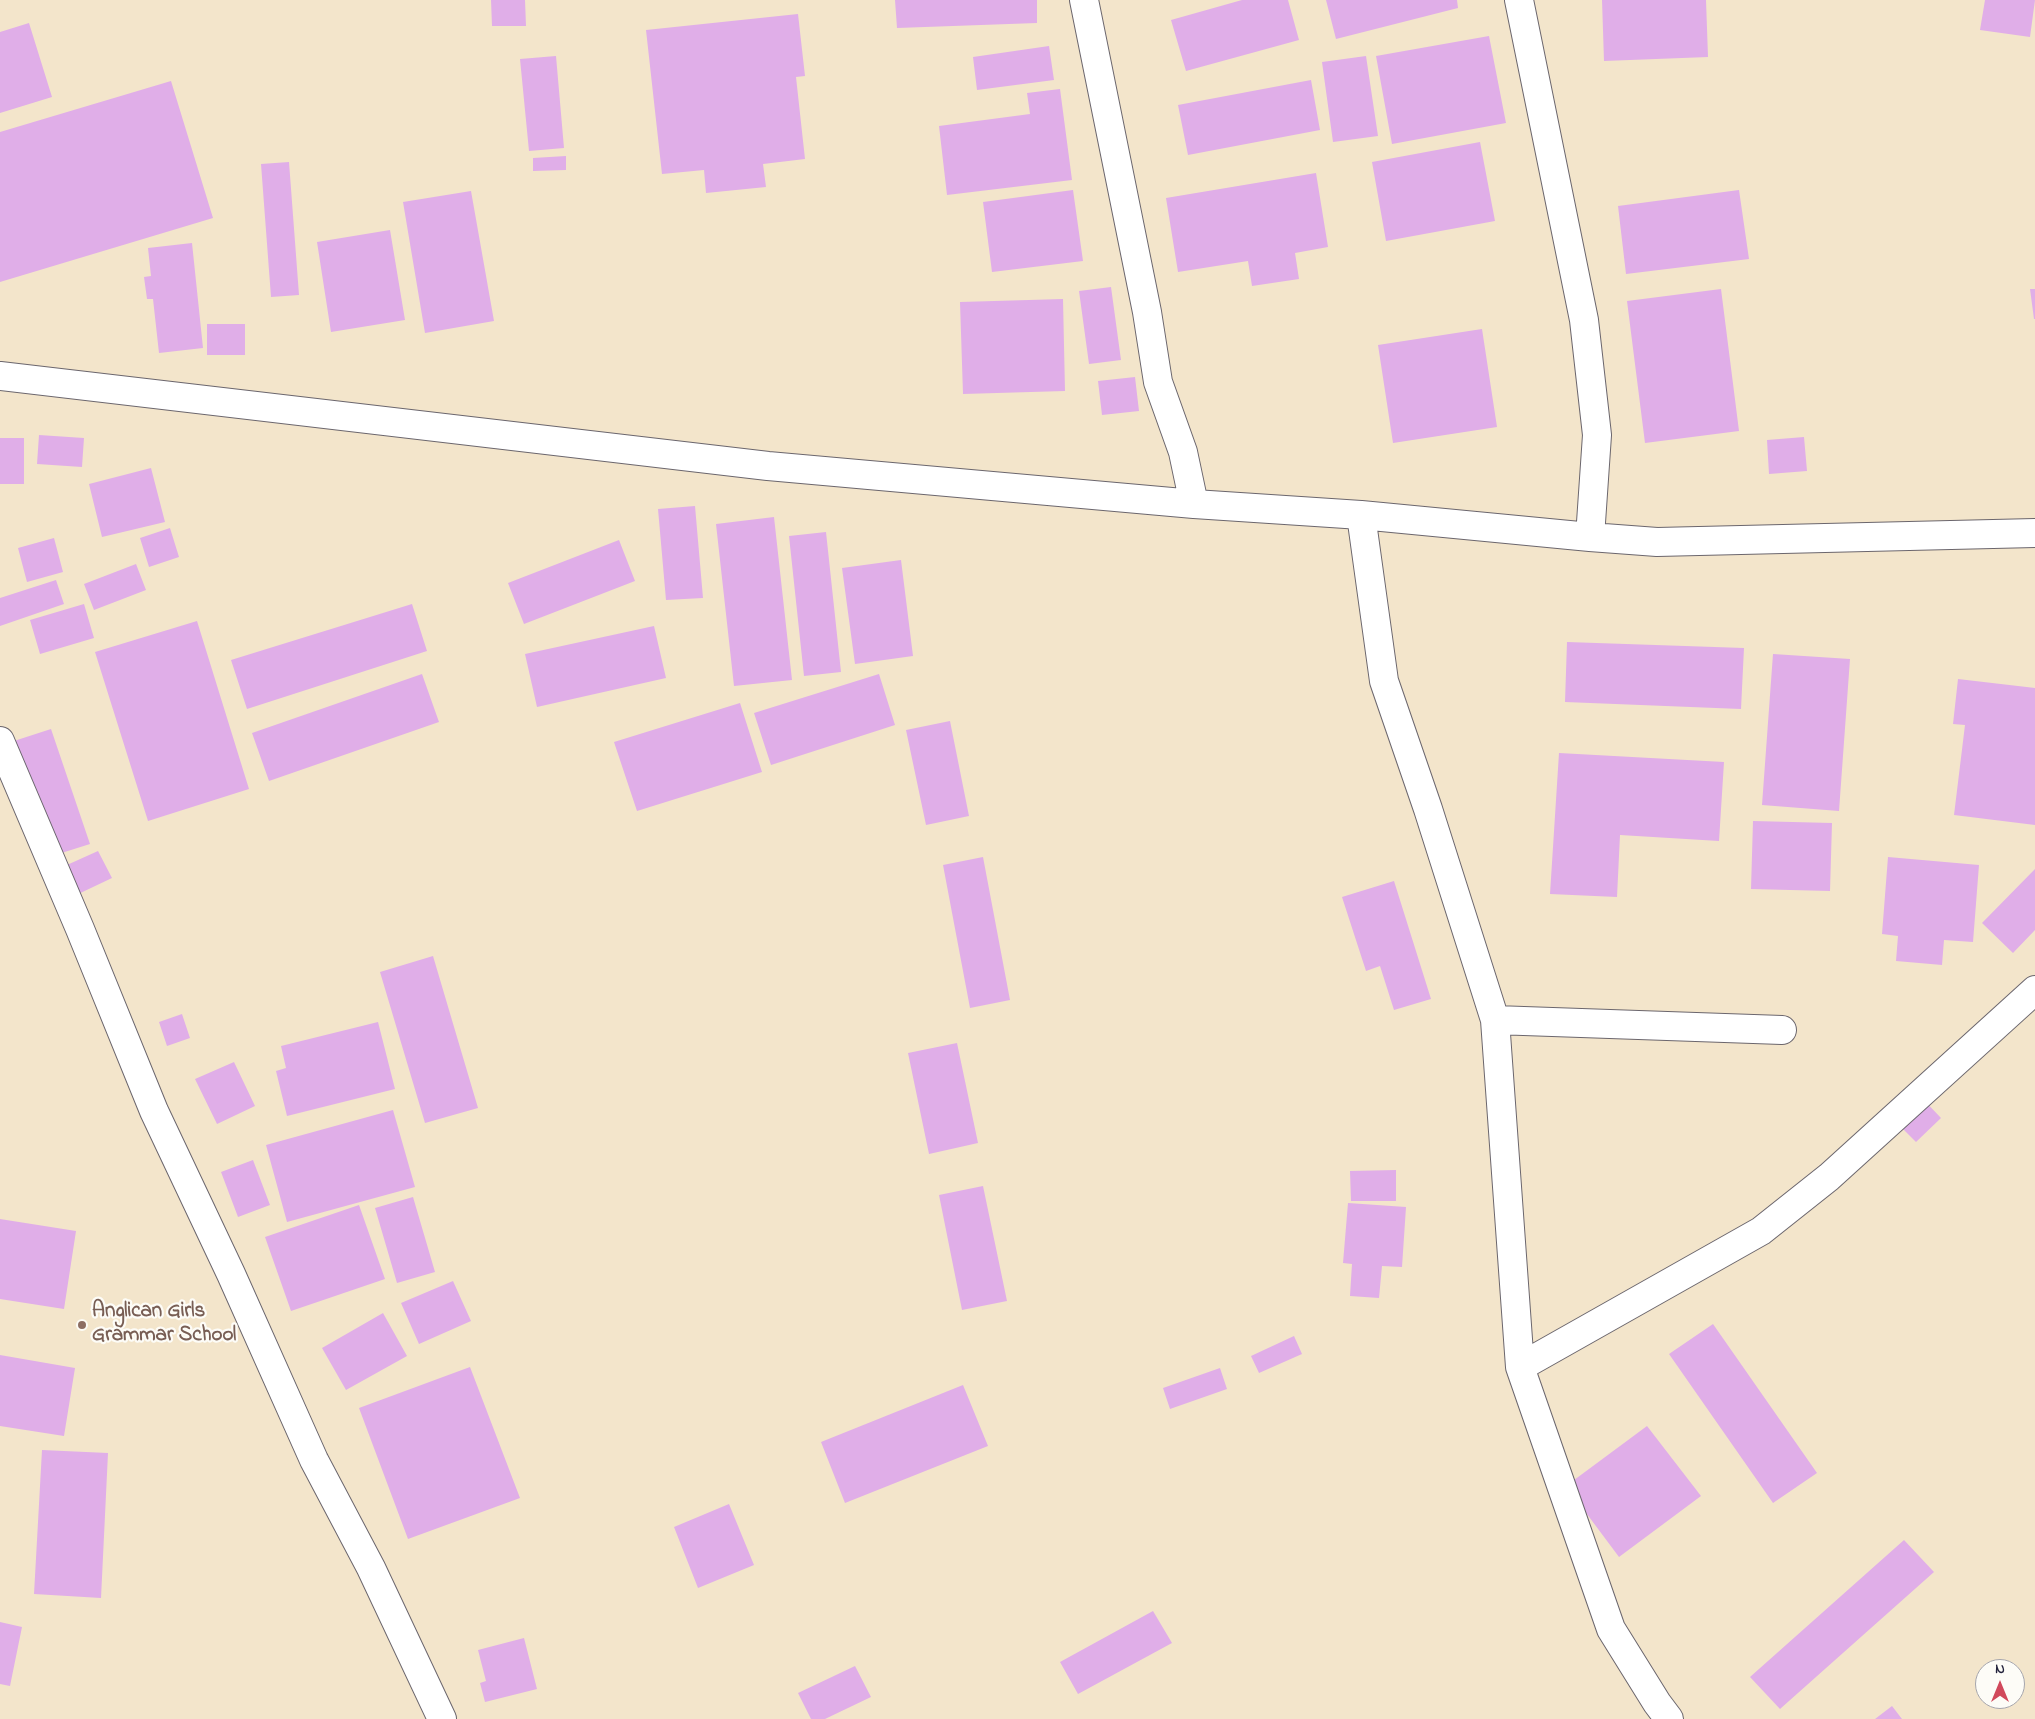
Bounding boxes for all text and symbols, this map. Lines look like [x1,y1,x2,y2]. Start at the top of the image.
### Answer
place label: Anglican Girls Grammar School [92,1300,236,1350]
marker: Anglican Girls Grammar School [76,1319,88,1331]
north arrow [1975,1659,2025,1709]
text: N [1995,1659,2005,1680]

